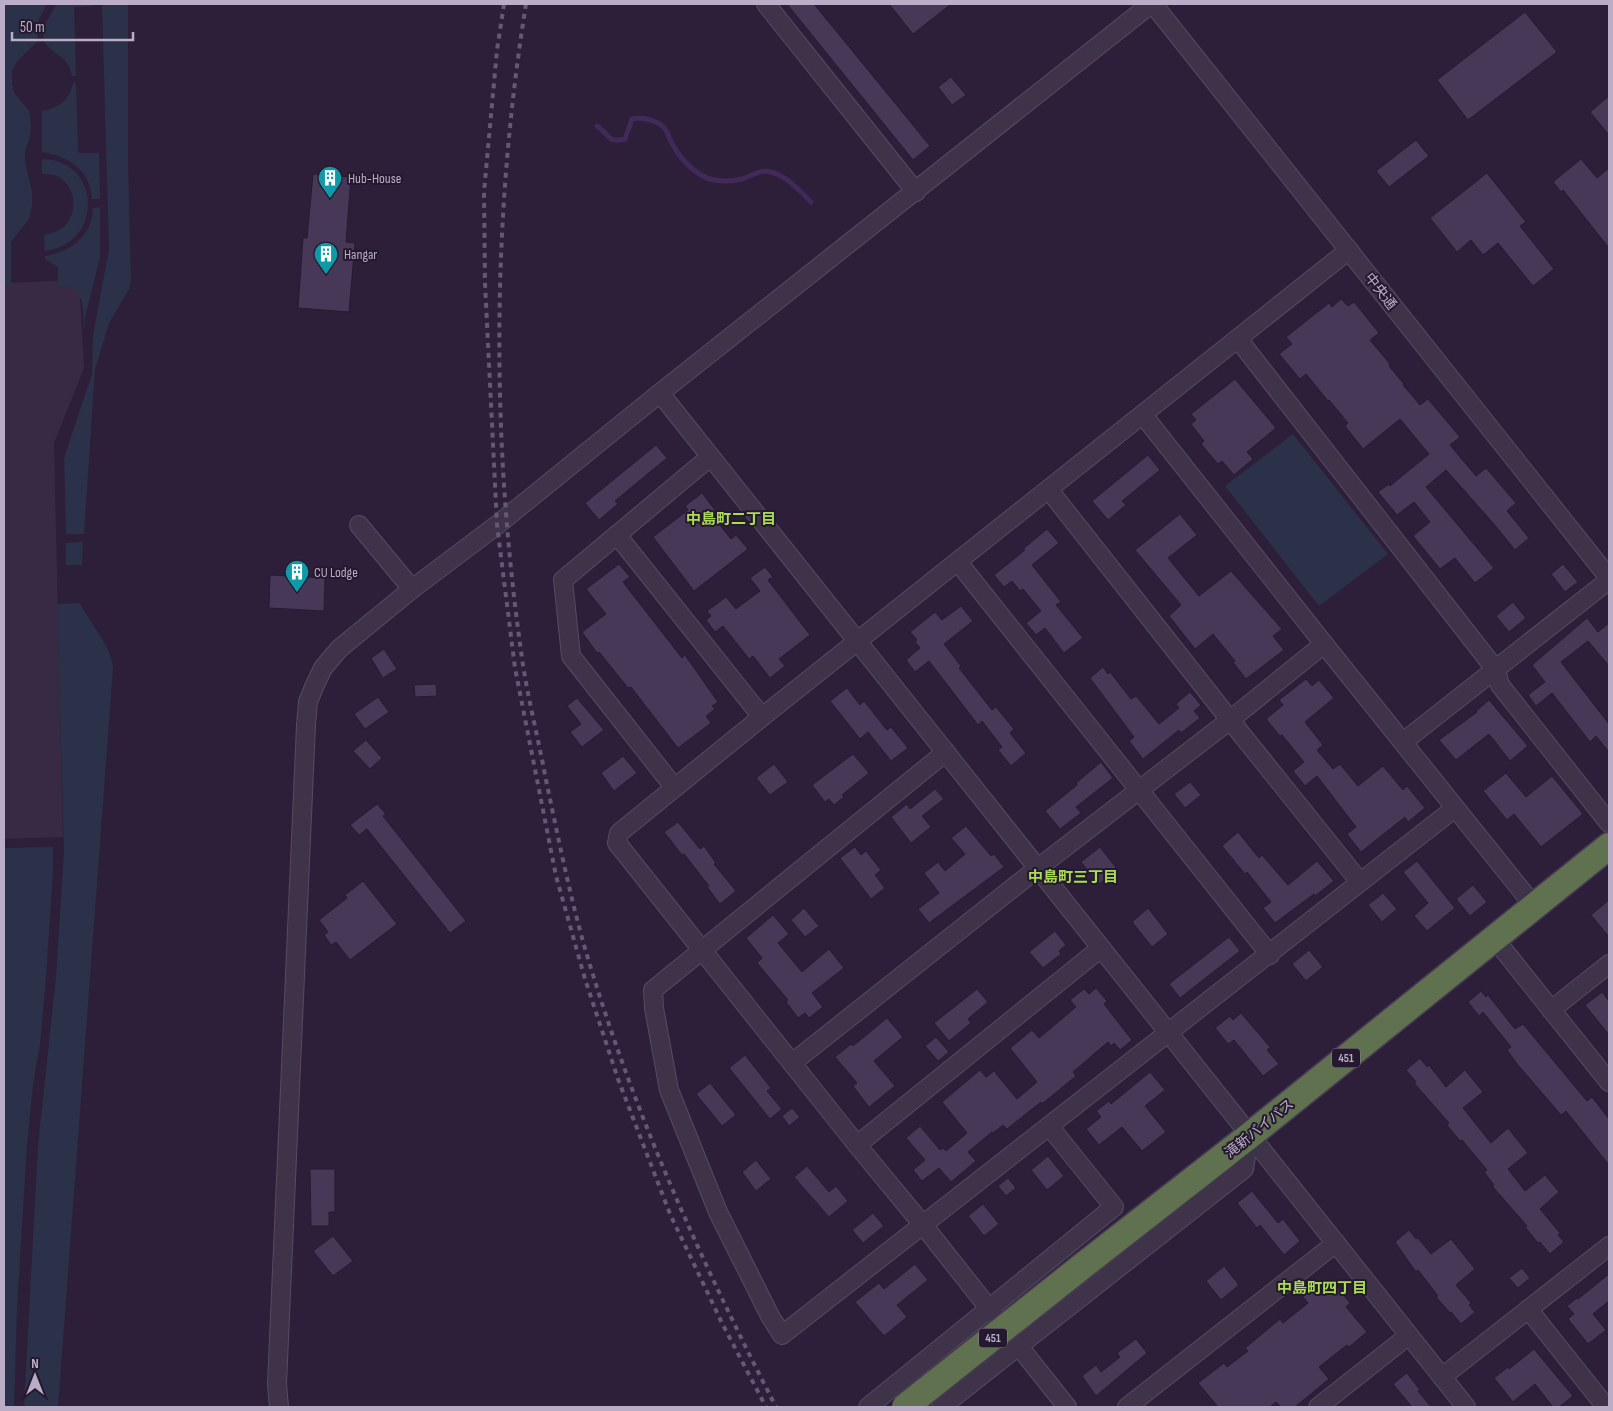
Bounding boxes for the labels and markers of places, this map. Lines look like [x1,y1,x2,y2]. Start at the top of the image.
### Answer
building icon: Hub-House [317,165,343,199]
place label: Hub-House [348,170,401,187]
building icon: Hangar [313,241,339,275]
place label: Hangar [344,246,377,263]
building icon: CU Lodge [284,559,310,593]
place label: CU Lodge [314,564,358,581]

